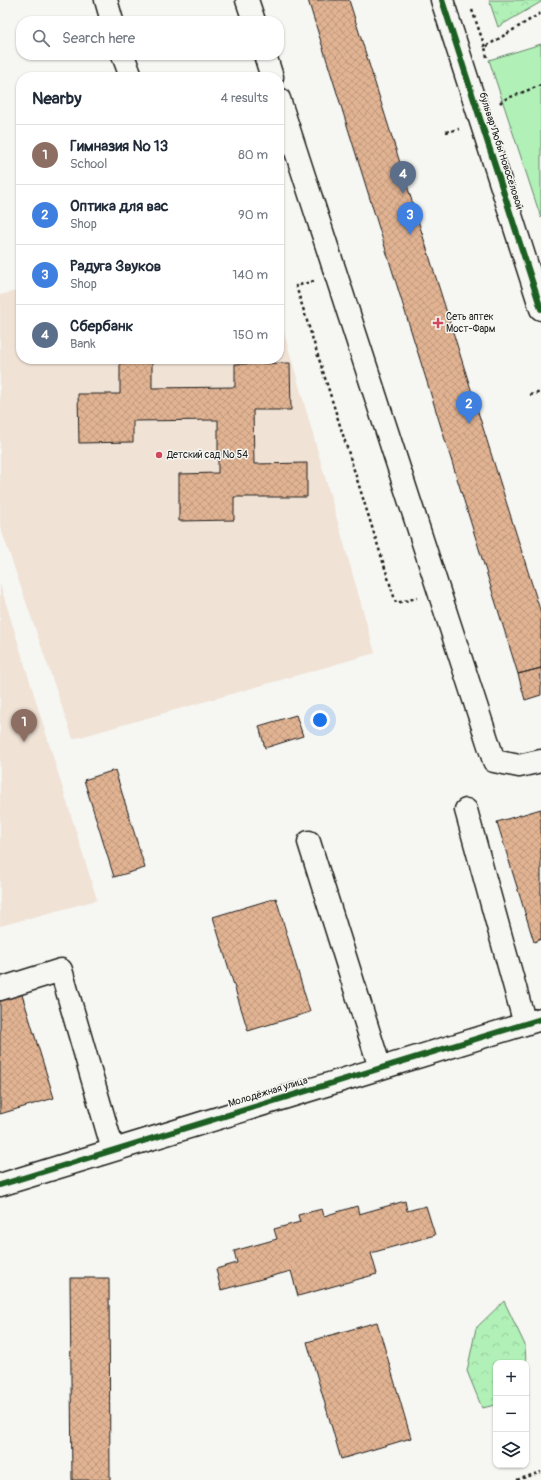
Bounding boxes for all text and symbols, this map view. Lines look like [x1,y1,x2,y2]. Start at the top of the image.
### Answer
search box [16,16,284,60]
icon: search [30,27,52,49]
text: Search here [62,29,135,48]
text: Nearby [32,88,81,109]
text: 4 results [221,90,268,106]
street label: бульвар Любы Новосёловой [476,91,526,211]
text: Гимназия № 13 [70,137,168,156]
text: 1 [42,147,48,163]
text: 80 m [238,147,268,163]
text: School [70,156,107,172]
pin: 4 [390,161,416,194]
text: Оптика для вас [70,197,169,216]
pin: 3 [397,202,423,235]
text: 2 [41,207,49,223]
text: 90 m [238,207,268,223]
text: Shop [70,216,97,232]
text: Радуга Звуков [70,257,161,276]
text: 3 [41,267,49,283]
text: 140 m [232,267,268,283]
text: Shop [70,276,97,292]
place label: Сеть аптек Мост-Фарм [446,311,496,335]
text: Сбербанк [70,317,133,336]
marker: Сеть аптек Мост-Фарм [433,318,443,328]
text: 4 [41,327,49,343]
text: 150 m [233,327,268,343]
text: Bank [70,336,96,352]
pin: 2 [456,391,482,424]
place label: Детский сад № 54 [166,449,248,461]
marker: Детский сад № 54 [154,450,164,460]
pin: 1 [11,709,37,742]
your location [310,710,330,730]
street label: Молодёжная улица [227,1074,309,1110]
map controls [493,1360,529,1468]
button: + [493,1360,529,1396]
button: − [493,1396,529,1432]
button: layers [493,1432,529,1468]

